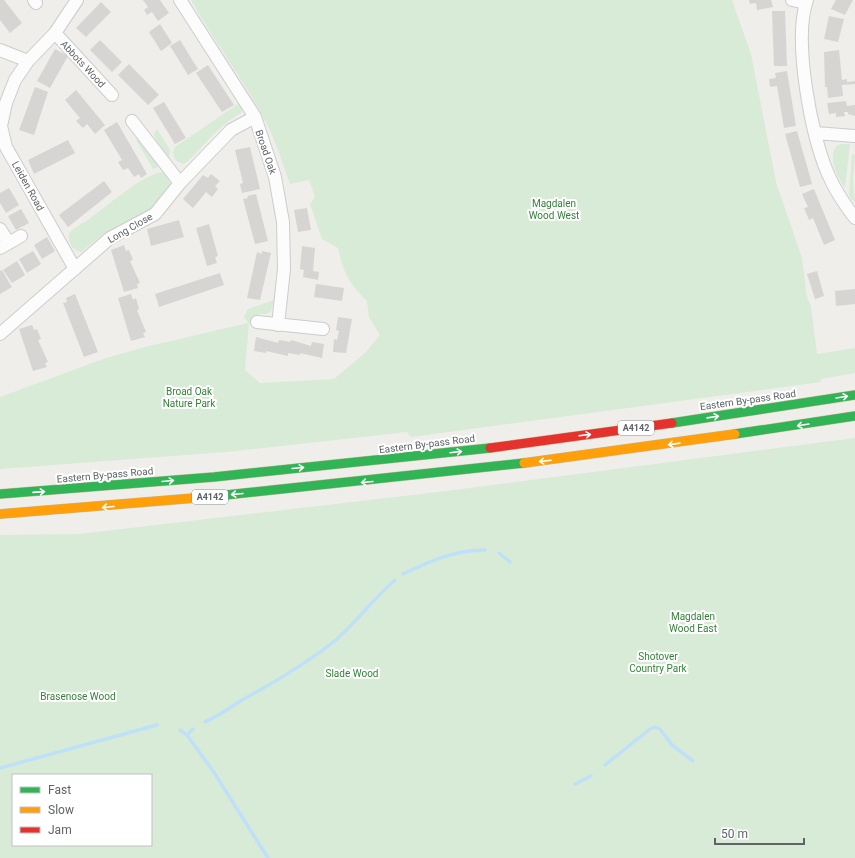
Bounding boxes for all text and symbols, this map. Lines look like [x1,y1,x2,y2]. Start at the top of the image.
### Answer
street label: Abbots Wood [58,38,108,90]
street label: Broad Oak [253,128,279,176]
street label: Leiden Road [10,159,46,213]
park label: Magdalen Wood West [529,198,579,221]
street label: Long Close [106,211,154,245]
park label: Broad Oak Nature Park [163,386,216,409]
street label: Eastern By-pass Road [699,388,797,412]
one-way arrow [835,393,848,401]
one-way arrow [706,413,719,421]
road number: A4142 [618,421,654,435]
one-way arrow [797,421,810,429]
one-way arrow [578,431,591,439]
street label: Eastern By-pass Road [378,433,476,455]
one-way arrow [668,440,681,448]
one-way arrow [449,448,462,456]
one-way arrow [539,457,552,465]
street label: Eastern By-pass Road [56,465,154,485]
one-way arrow [291,465,304,472]
one-way arrow [161,477,174,484]
one-way arrow [361,478,374,486]
one-way arrow [32,488,45,495]
road number: A4142 [192,490,228,504]
one-way arrow [231,491,244,498]
one-way arrow [102,503,115,510]
park label: Magdalen Wood East [669,611,717,634]
park label: Shotover Country Park [629,651,688,674]
park label: Slade Wood [326,668,379,679]
park label: Brasenose Wood [40,691,116,702]
legend [12,774,152,846]
text: Fast [48,783,71,797]
text: Slow [48,803,74,817]
scale bar [715,820,804,846]
text: Jam [48,823,72,837]
text: 50 m [721,827,748,841]

